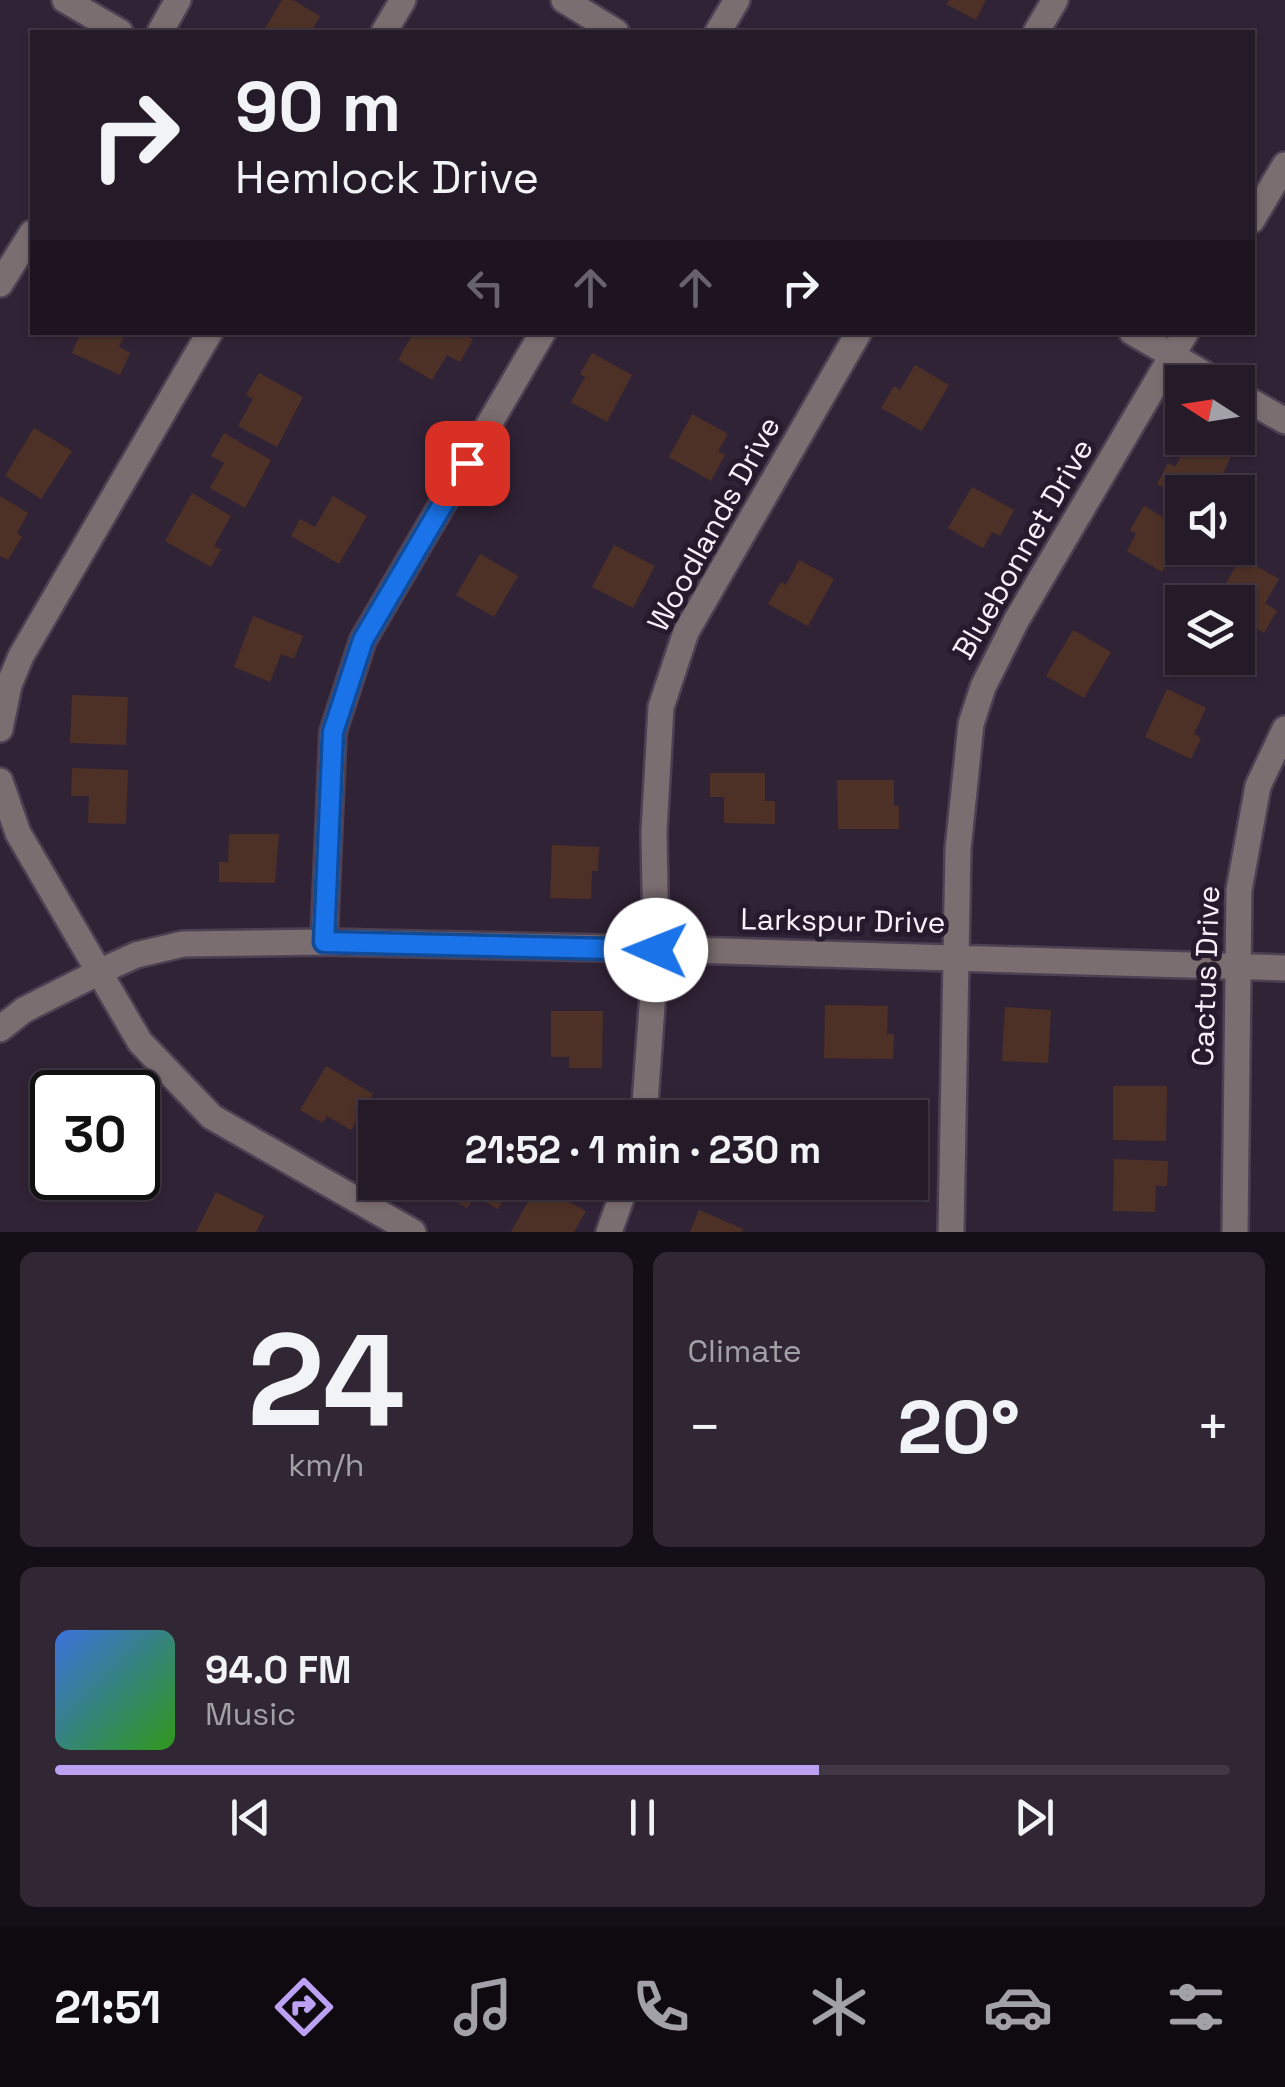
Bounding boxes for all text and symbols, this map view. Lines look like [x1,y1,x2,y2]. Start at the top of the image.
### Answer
text: 90 m [235,62,401,151]
icon: right [70,70,200,200]
text: Hemlock Drive [235,149,539,206]
icon: left [458,260,513,315]
icon: ahead [563,260,618,315]
icon: ahead [668,260,723,315]
icon: right [773,260,828,315]
north arrow [1165,365,1255,455]
map controls [1165,365,1255,675]
street label: Woodlands Drive [638,409,789,638]
pin [425,421,510,506]
street label: Bluebonnet Drive [944,431,1102,666]
icon: arrive [440,436,495,491]
button: sound [1165,475,1255,565]
button: layers [1165,585,1255,675]
street label: Cactus Drive [1183,885,1228,1067]
position arrow [604,898,708,1002]
street label: Larkspur Drive [740,899,946,942]
speed limit sign: 30 [30,1070,160,1200]
text: 21:52 · 1 min · 230 m [465,1126,821,1174]
text: 24 [247,1297,405,1463]
text: Climate [688,1331,802,1371]
text: 20° [897,1379,1020,1475]
text: − [688,1392,722,1462]
text: + [1196,1392,1230,1462]
text: km/h [288,1445,364,1485]
text: 94.0 FM [205,1646,352,1694]
text: Music [205,1694,296,1734]
icon: previous [223,1790,278,1845]
icon: pause [615,1790,670,1845]
icon: next [1007,1790,1062,1845]
icon: directions [269,1972,339,2042]
icon: music [448,1972,518,2042]
icon: phone [626,1972,696,2042]
icon: climate [804,1972,874,2042]
icon: car [983,1972,1053,2042]
icon: filters [1161,1972,1231,2042]
text: 21:51 [54,1979,161,2036]

